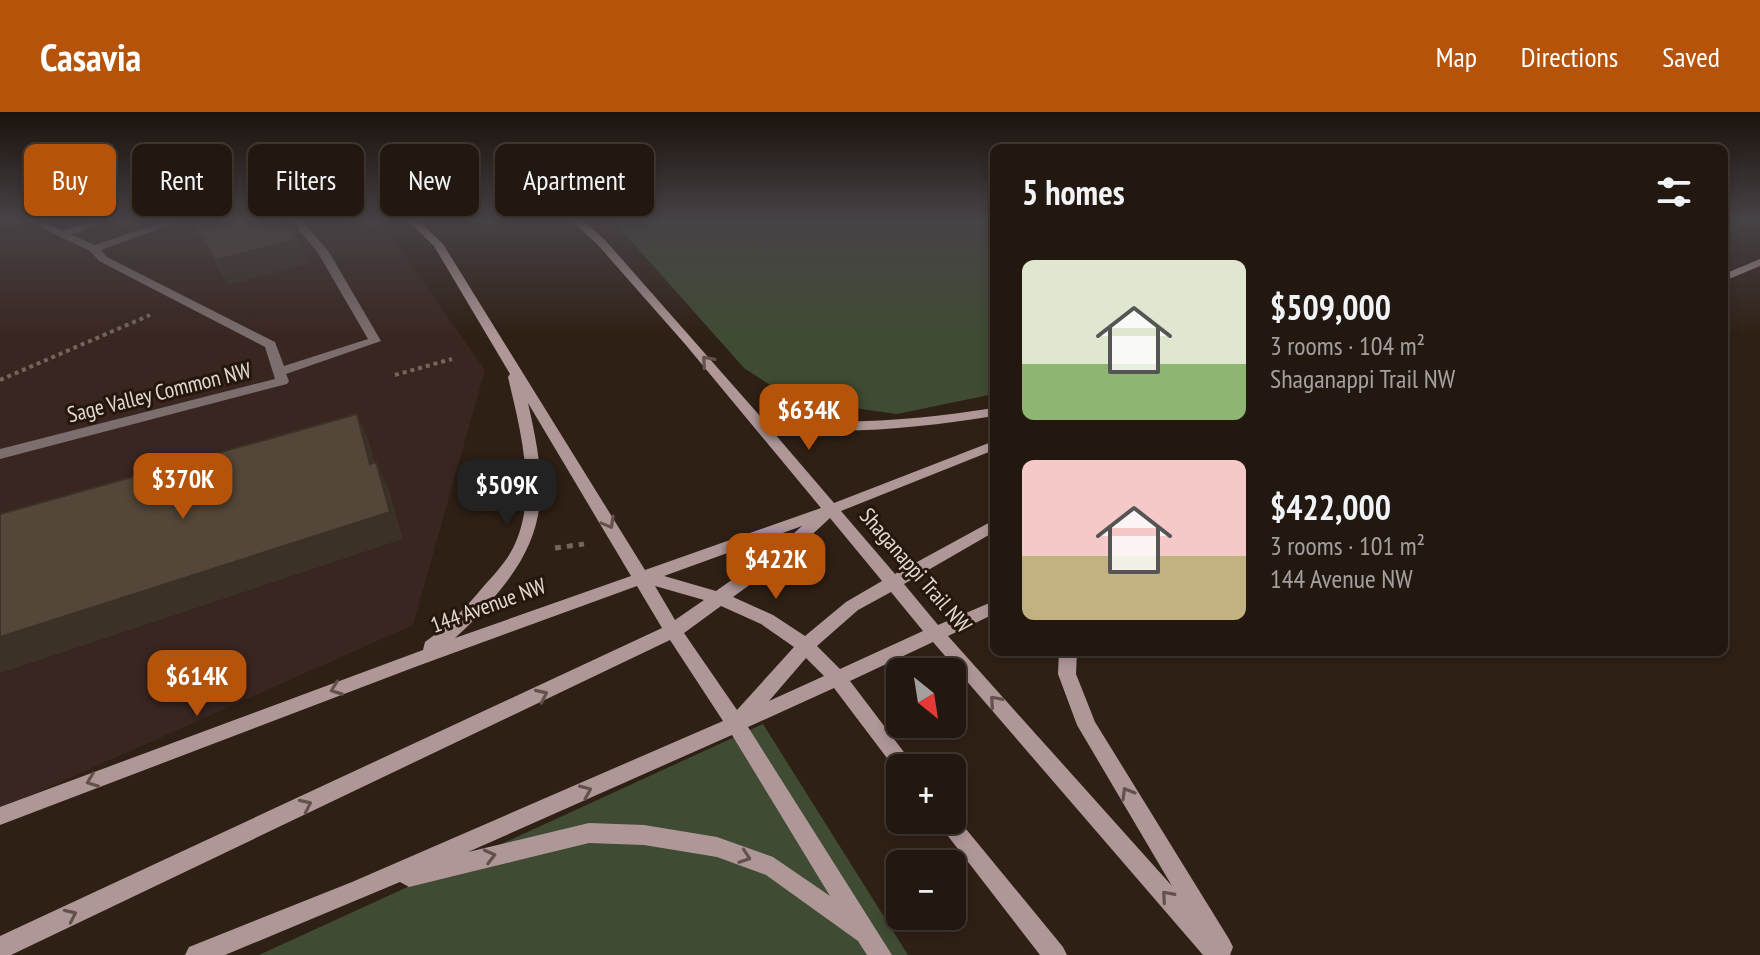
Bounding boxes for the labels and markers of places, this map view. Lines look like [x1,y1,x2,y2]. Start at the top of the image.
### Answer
pin: $634K [753,384,865,452]
pin: $370K [127,453,239,521]
pin: $509K [451,459,563,527]
pin: $422K [720,533,832,601]
pin: $614K [141,650,253,718]

